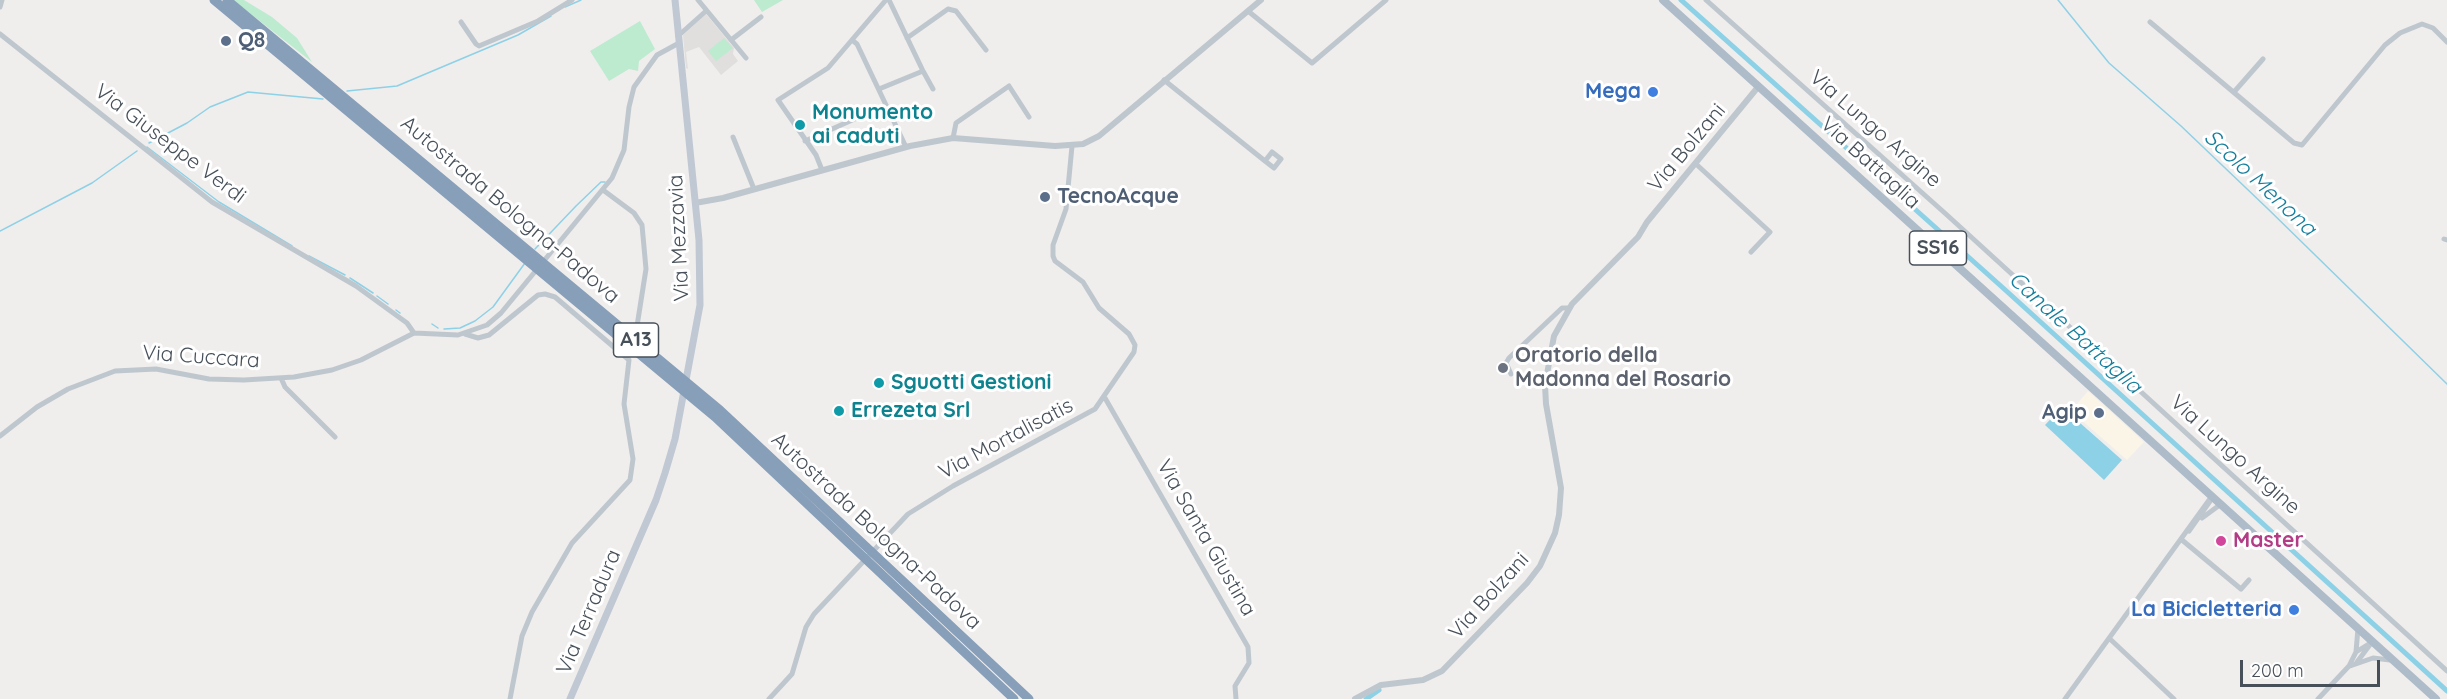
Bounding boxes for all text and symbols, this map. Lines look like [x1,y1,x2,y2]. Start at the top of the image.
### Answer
place label: Q8 [238,28,265,54]
marker: Q8 [219,34,233,48]
street label: Via Lungo Argine [1804,65,1946,193]
street label: Via Giuseppe Verdi [89,79,251,209]
place label: Mega [1585,79,1641,105]
marker: Mega [1646,85,1660,99]
street label: Via Bolzani [1643,99,1731,197]
place label: Monumento ai caduti [812,100,933,150]
street label: Autostrada Bologna-Padova [396,111,624,309]
street label: Via Battaglia [1815,112,1925,214]
marker: Monumento ai caduti [793,118,807,132]
water label: Scolo Menona [2198,124,2322,242]
street label: Via Mezzavia [663,174,695,302]
place label: TecnoAcque [1057,184,1179,210]
marker: TecnoAcque [1038,190,1052,204]
road number: SS16 [1910,231,1966,265]
water label: Canale Battaglia [2003,266,2147,400]
road number: A13 [614,323,658,357]
street label: Via Cuccara [141,340,261,374]
place label: Oratorio della Madonna del Rosario [1515,343,1731,393]
marker: Oratorio della Madonna del Rosario [1496,361,1510,375]
place label: Sguotti Gestioni [891,370,1051,396]
marker: Sguotti Gestioni [872,376,886,390]
street label: Via Lungo Argine [2165,390,2305,520]
street label: Via Mortalisatis [935,393,1077,485]
place label: Errezeta Srl [851,398,970,424]
place label: Agip [2042,400,2087,426]
marker: Errezeta Srl [832,404,846,418]
marker: Agip [2092,406,2106,420]
street label: Autostrada Bologna-Padova [766,427,986,635]
street label: Via Santa Giustina [1151,455,1261,621]
place label: Master [2233,528,2303,554]
marker: Master [2214,534,2228,548]
street label: Via Terradura [551,546,627,678]
street label: Via Bolzani [1444,548,1534,644]
place label: La Bicicletteria [2131,597,2282,623]
marker: La Bicicletteria [2287,603,2301,617]
scale bar [2243,648,2382,686]
text: 200 m [2251,659,2304,682]

